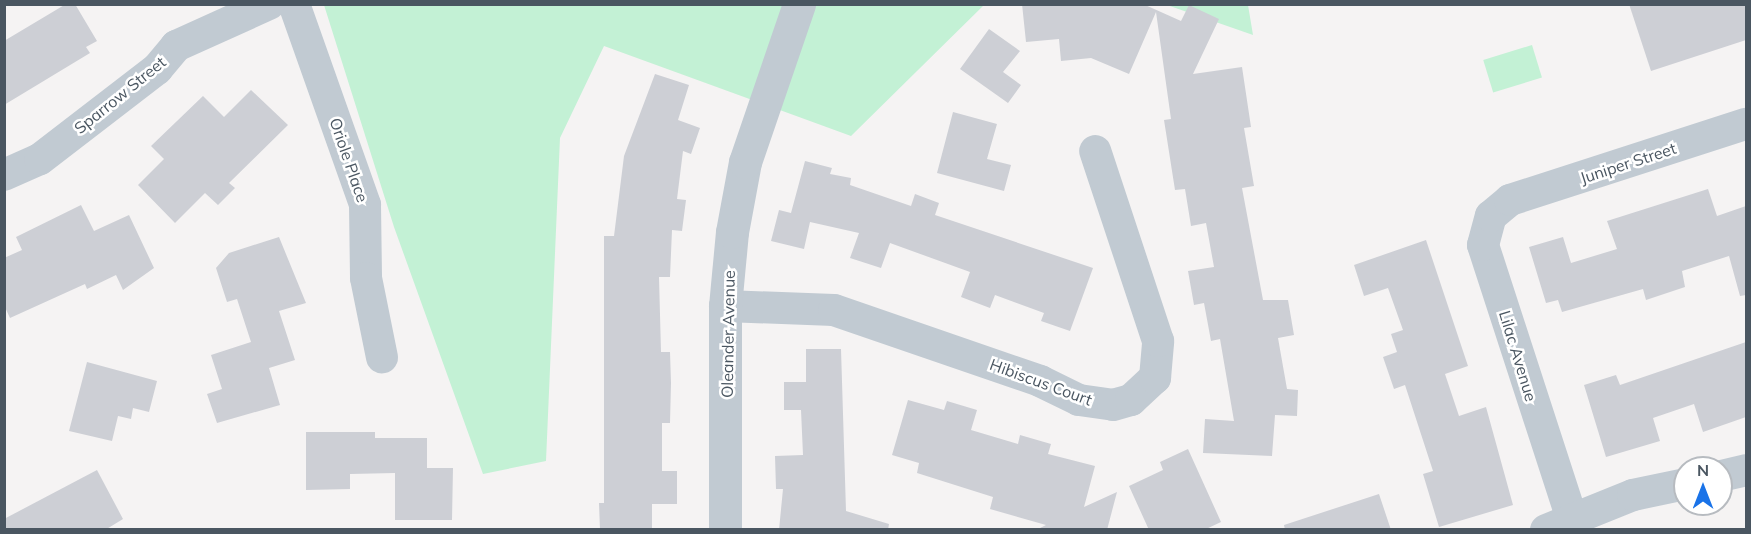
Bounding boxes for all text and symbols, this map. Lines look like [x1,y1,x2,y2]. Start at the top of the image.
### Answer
street label: Sparrow Street [70,52,170,138]
street label: Oriole Place [326,115,372,205]
street label: Juniper Street [1577,138,1679,188]
street label: Oleander Avenue [717,270,739,398]
street label: Lilac Avenue [1495,308,1541,404]
street label: Hibiscus Court [987,355,1095,409]
north arrow [1673,456,1733,516]
text: N [1697,460,1709,480]

